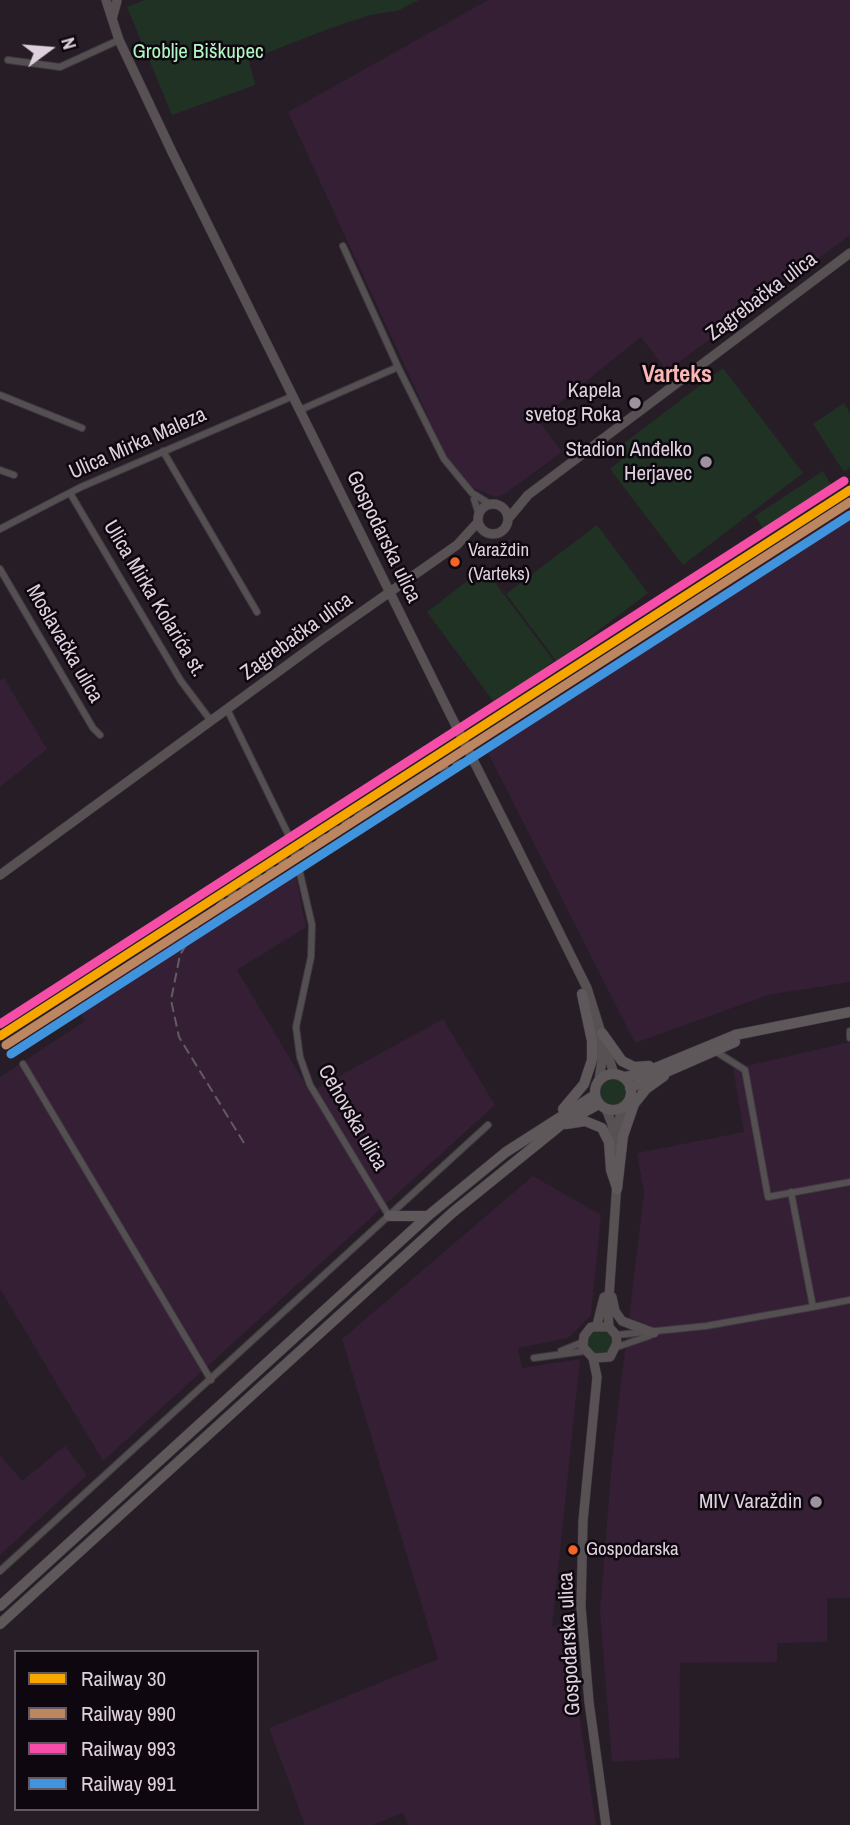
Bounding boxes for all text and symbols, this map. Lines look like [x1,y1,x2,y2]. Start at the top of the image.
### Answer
north arrow [14,14,84,84]
text: N [55,34,83,52]
park label: Groblje Biškupec [132,39,264,65]
street label: Zagrebačka ulica [702,247,822,347]
district label: Varteks [642,362,712,390]
place label: Kapela svetog Roka [525,378,621,428]
marker: Kapela svetog Roka [627,395,643,411]
street label: Ulica Mirka Maleza [66,403,210,485]
place label: Stadion Anđelko Herjavec [566,437,692,487]
marker: Stadion Anđelko Herjavec [698,454,714,470]
street label: Gospodarska ulica [340,467,426,607]
street label: Ulica Mirka Kolarića st. [97,516,211,682]
place label: Varaždin (Varteks) [468,540,530,584]
marker: Varaždin (Varteks) [448,555,462,569]
street label: Moslavačka ulica [20,581,108,707]
street label: Zagrebačka ulica [236,588,358,686]
street label: Cehovska ulica [312,1061,392,1175]
place label: MIV Varaždin [699,1489,802,1515]
marker: MIV Varaždin [808,1494,824,1510]
place label: Gospodarska [586,1539,679,1561]
marker: Gospodarska [566,1543,580,1557]
street label: Gospodarska ulica [554,1572,586,1716]
legend [14,1650,259,1811]
text: Railway 30 [81,1664,166,1693]
text: Railway 990 [81,1699,176,1728]
text: Railway 993 [81,1734,176,1763]
text: Railway 991 [81,1769,176,1798]

